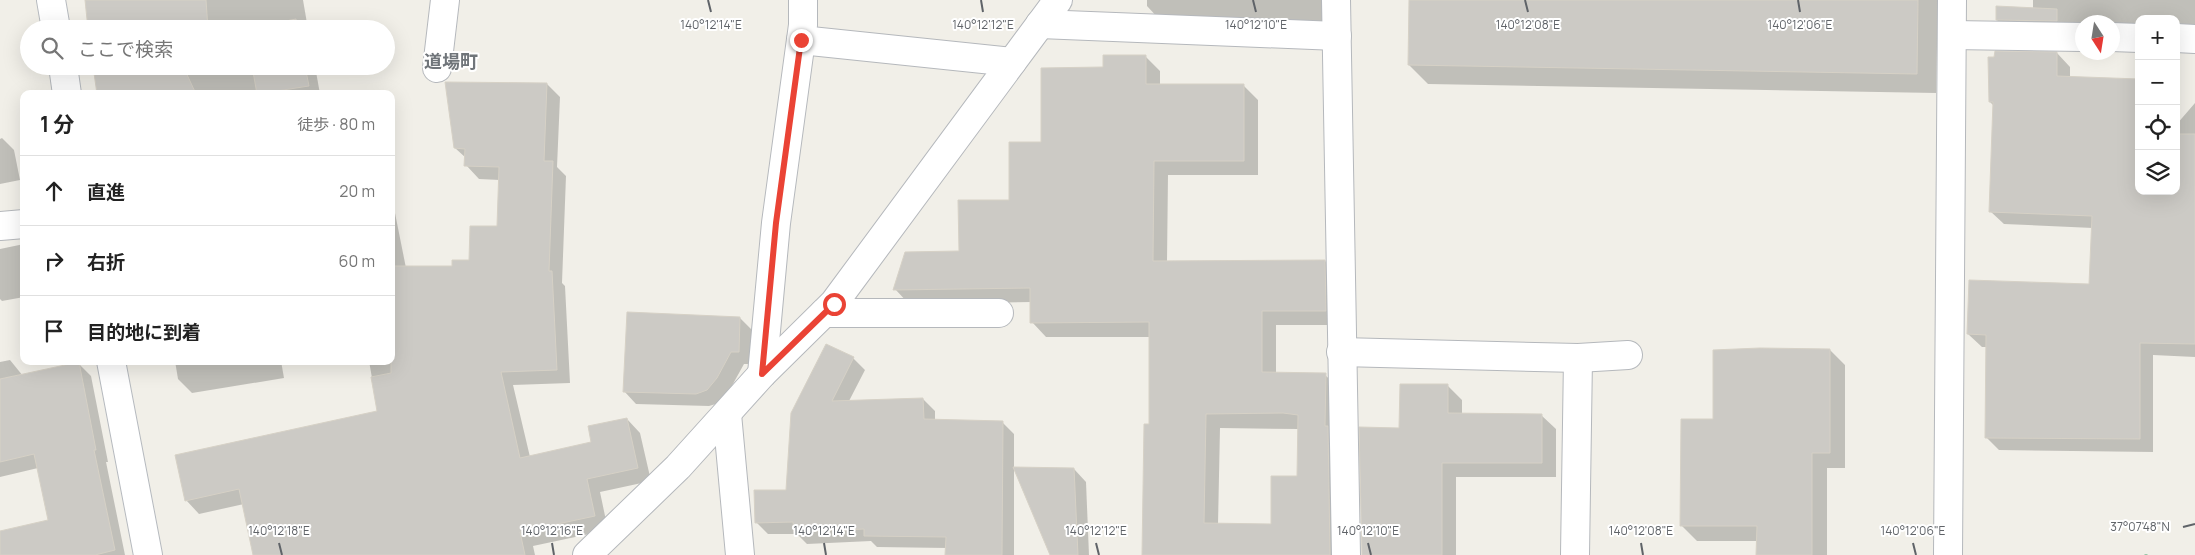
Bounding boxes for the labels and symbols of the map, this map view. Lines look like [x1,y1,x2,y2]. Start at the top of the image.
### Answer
north arrow [2075,15,2120,60]
text: 140°12'14"E [680,16,742,33]
text: 140°12'12"E [952,16,1014,33]
text: 140°12'10"E [1225,16,1287,33]
text: 140°12'08"E [1496,16,1560,33]
text: 140°12'06"E [1768,16,1833,33]
route end [790,29,813,52]
district label: 道場町 [424,49,478,73]
route start [823,293,846,316]
text: 37°07'48"N [2110,518,2170,535]
text: 140°12'18"E [248,522,310,539]
text: 140°12'16"E [521,522,583,539]
text: 140°12'14"E [793,522,855,539]
text: 140°12'12"E [1065,522,1127,539]
text: 140°12'10"E [1337,522,1399,539]
text: 140°12'08"E [1609,522,1673,539]
text: 140°12'06"E [1881,522,1946,539]

